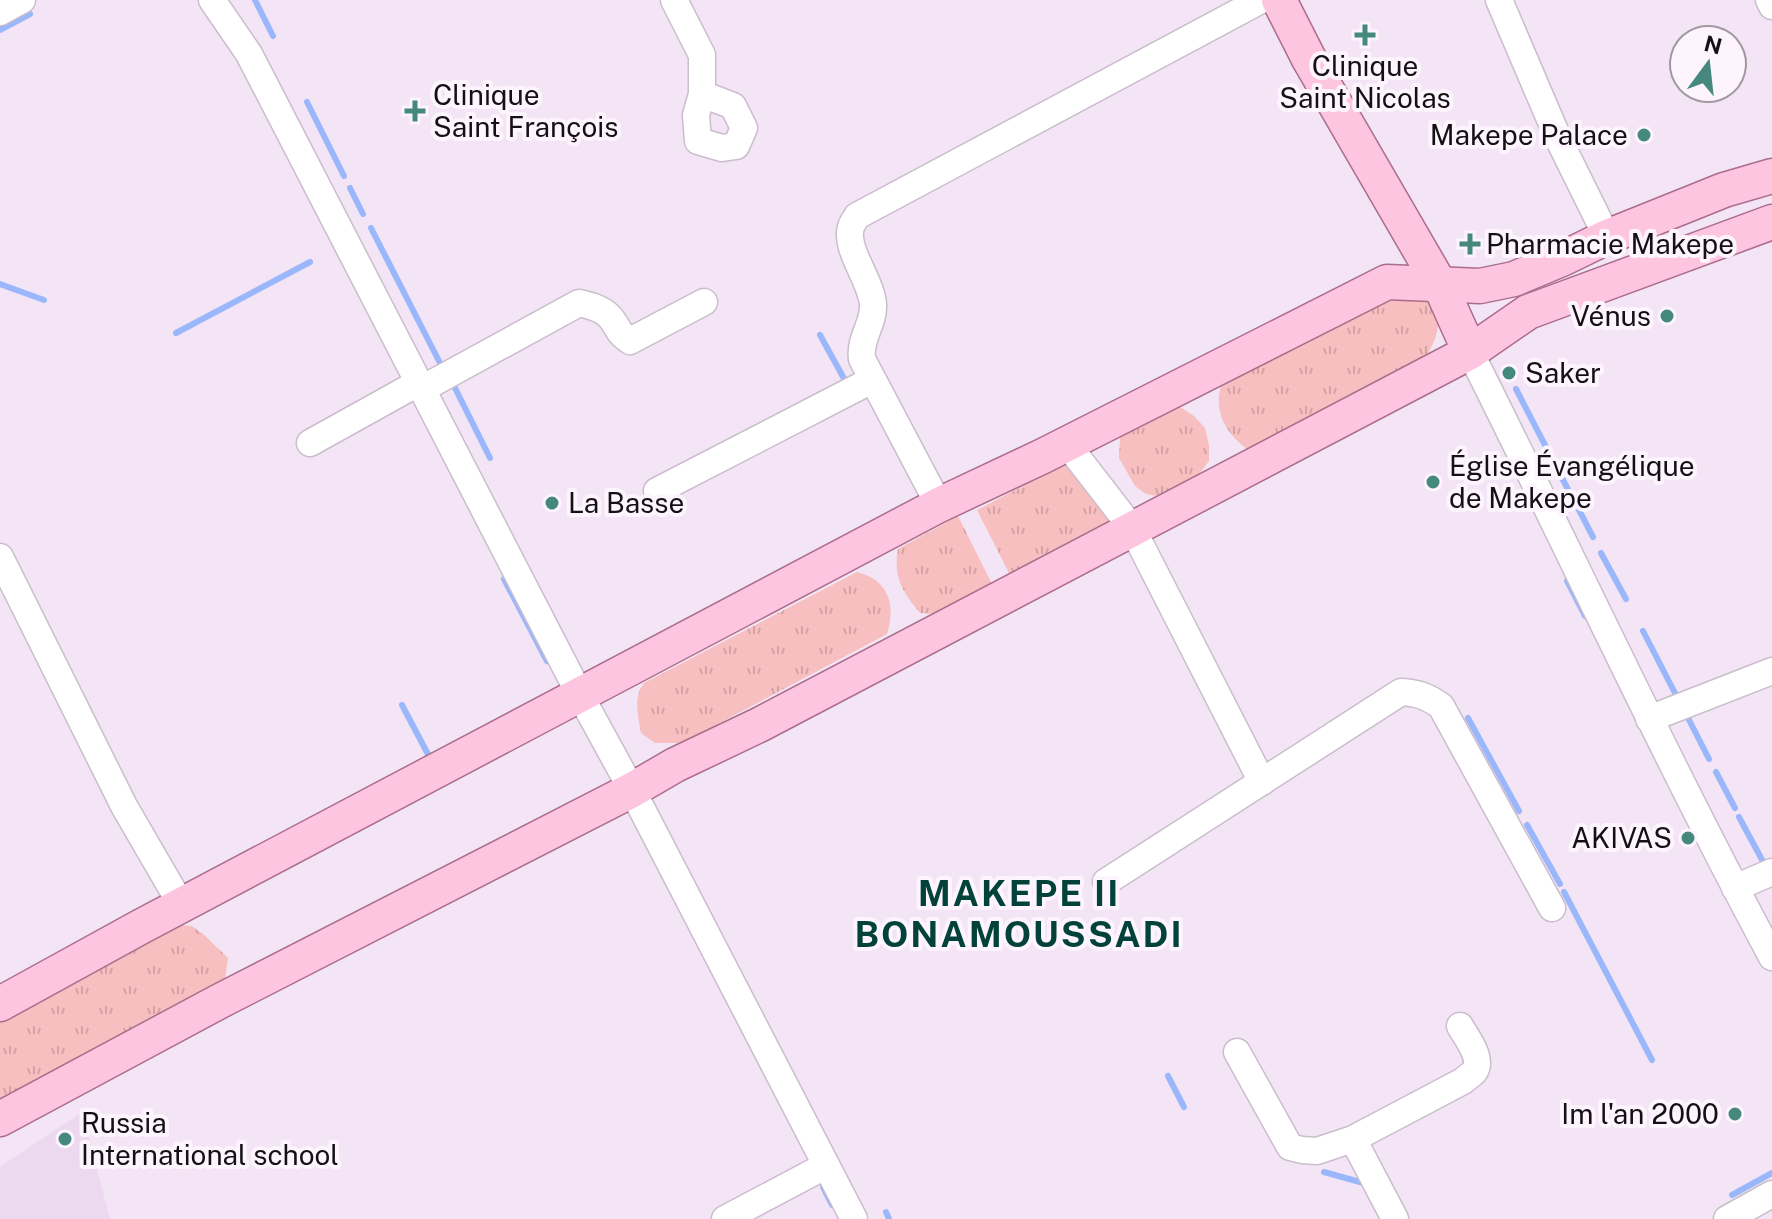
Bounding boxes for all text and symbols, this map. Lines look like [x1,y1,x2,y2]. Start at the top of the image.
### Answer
marker: Clinique Saint Nicolas [1354,24,1376,46]
north arrow [1668,24,1748,104]
text: N [1701,30,1725,59]
place label: Clinique Saint Nicolas [1279,49,1451,114]
place label: Clinique Saint François [433,78,618,143]
marker: Clinique Saint François [404,100,426,122]
place label: Makepe Palace [1430,118,1628,151]
marker: Makepe Palace [1635,126,1653,144]
place label: Pharmacie Makepe [1486,227,1734,260]
marker: Pharmacie Makepe [1461,235,1479,253]
place label: Vénus [1571,299,1651,332]
marker: Vénus [1658,307,1676,325]
place label: Saker [1525,356,1601,389]
marker: Saker [1500,364,1518,382]
place label: Église Évangélique de Makepe [1449,449,1695,514]
marker: Église Évangélique de Makepe [1424,473,1442,491]
place label: La Basse [568,486,684,519]
marker: La Basse [543,494,561,512]
place label: AKIVAS [1571,821,1672,854]
marker: AKIVAS [1679,829,1697,847]
district label: MAKEPE II BONAMOUSSADI [854,872,1184,955]
place label: Im l'an 2000 [1561,1097,1719,1130]
marker: Im l'an 2000 [1726,1105,1744,1123]
place label: Russia International school [81,1106,339,1171]
marker: Russia International school [56,1130,74,1148]

